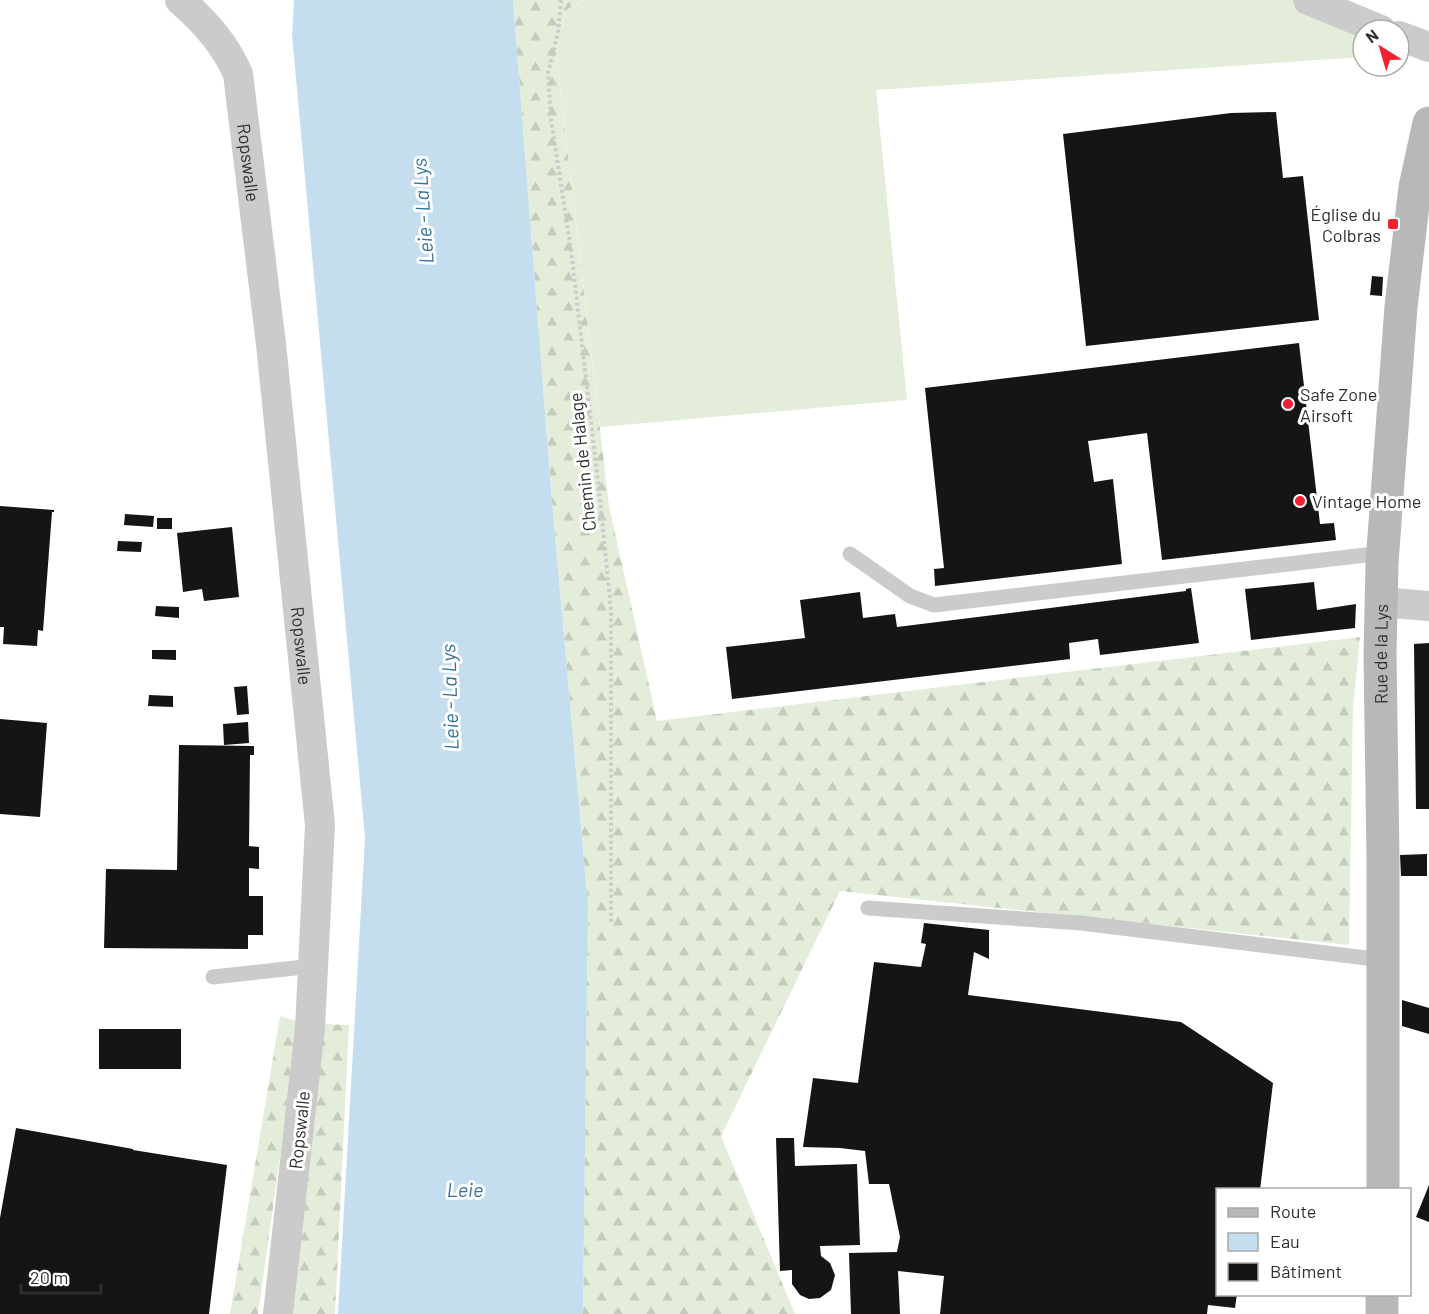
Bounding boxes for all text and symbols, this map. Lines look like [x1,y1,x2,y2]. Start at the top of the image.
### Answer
north arrow [1351,18,1411,78]
text: N [1362,25,1382,46]
street label: Ropswalle [233,122,265,203]
water label: Leie - La Lys [406,157,438,265]
place label: Église du Colbras [1310,203,1381,246]
marker: Église du Colbras [1386,217,1400,231]
place label: Safe Zone Airsoft [1300,383,1377,426]
street label: Chemin de Halage [564,392,600,532]
marker: Safe Zone Airsoft [1281,397,1295,411]
place label: Vintage Home [1312,490,1421,512]
marker: Vintage Home [1293,494,1307,508]
street label: Rue de la Lys [1369,604,1392,704]
street label: Ropswalle [287,605,317,686]
water label: Leie - La Lys [435,644,463,750]
street label: Ropswalle [284,1090,314,1170]
water label: Leie [447,1177,483,1201]
legend [1216,1188,1411,1296]
text: Route [1270,1200,1316,1222]
text: Eau [1270,1230,1300,1252]
scale bar [21,1257,100,1295]
text: Bâtiment [1270,1260,1342,1282]
text: 20 m [30,1266,68,1288]

